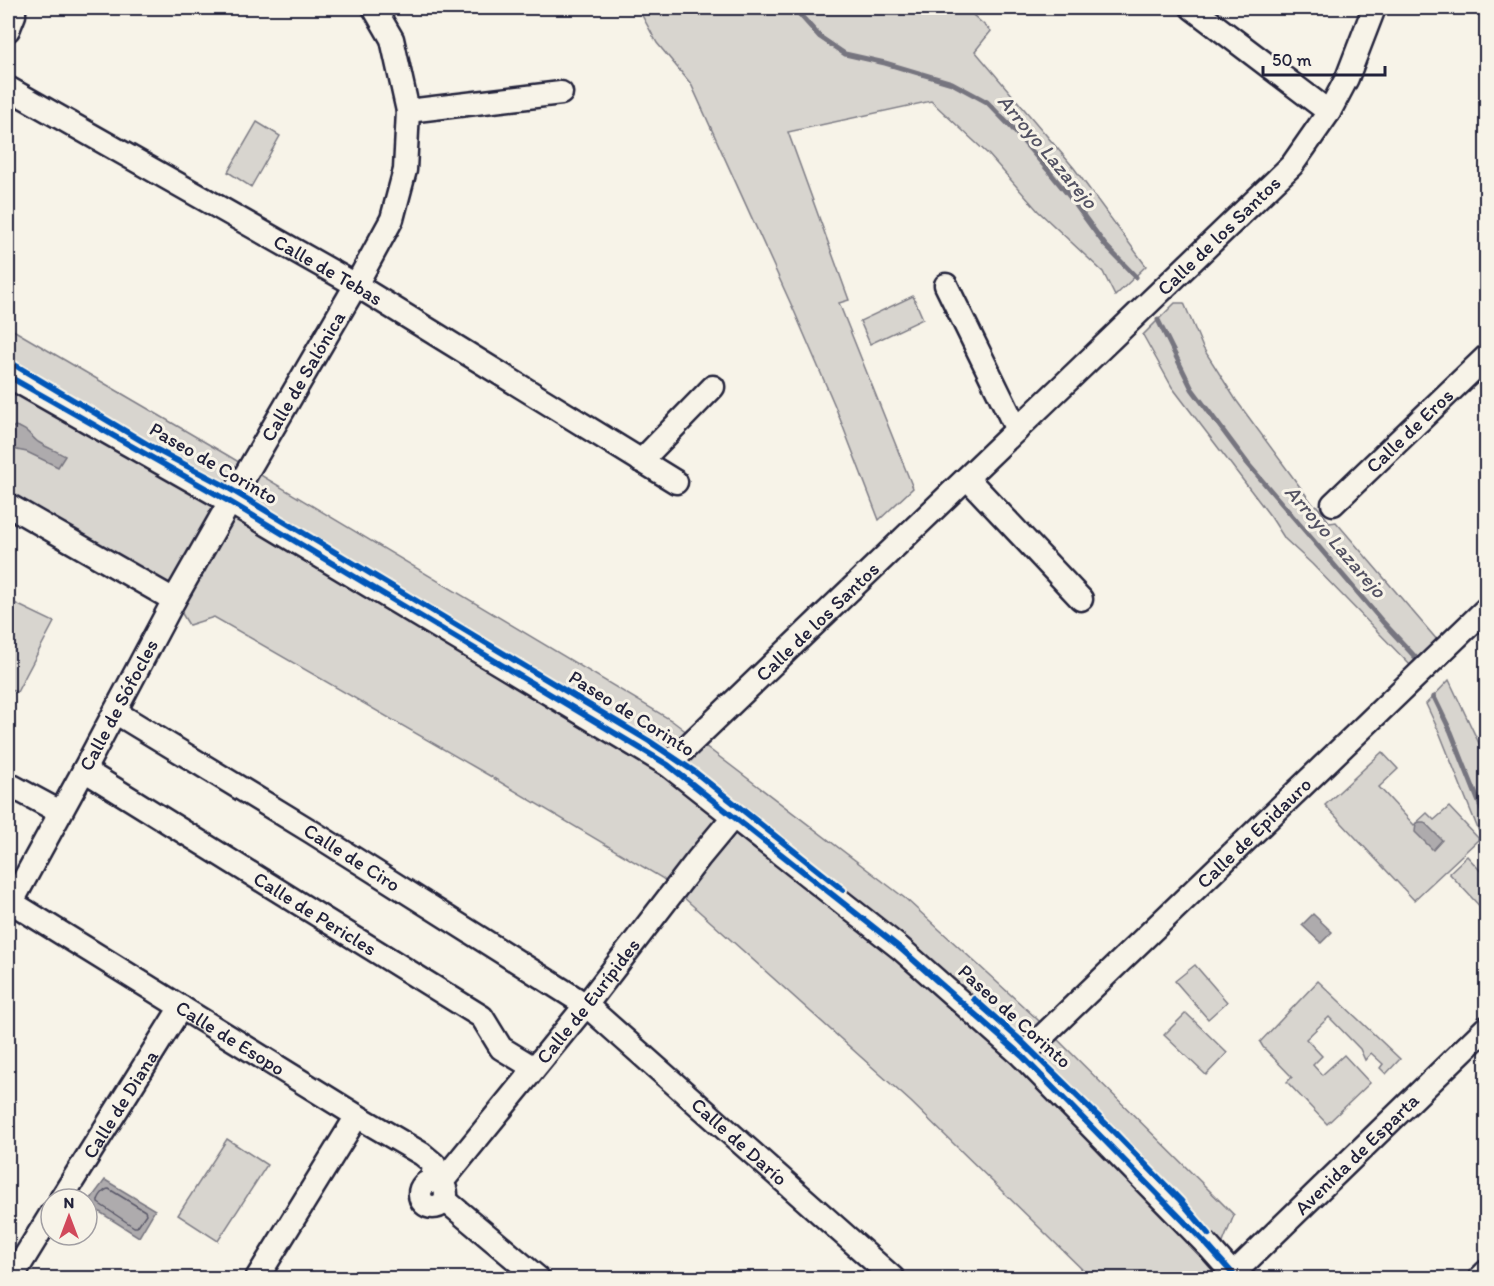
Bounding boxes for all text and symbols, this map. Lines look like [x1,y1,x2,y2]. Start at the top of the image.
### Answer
scale bar [1263,39,1384,77]
text: 50 m [1272,49,1312,71]
water label: Arroyo Lazarejo [993,89,1104,214]
street label: Calle de los Santos [1152,171,1286,300]
street label: Calle de Tebas [269,229,387,310]
street label: Calle de Salónica [256,306,351,446]
street label: Calle de Eros [1361,383,1458,478]
street label: Paseo de Corinto [146,417,282,509]
water label: Arroyo Lazarejo [1280,479,1393,604]
street label: Calle de los Santos [750,557,884,686]
street label: Calle de Sófocles [74,635,163,775]
street label: Paseo de Corinto [565,665,699,761]
street label: Calle de Epidauro [1191,772,1316,893]
street label: Calle de Ciro [299,818,405,897]
street label: Calle de Pericles [249,866,381,961]
street label: Calle de Eurípides [531,933,645,1069]
street label: Paseo de Corinto [953,959,1077,1073]
street label: Calle de Esopo [171,995,289,1081]
street label: Calle de Diana [77,1045,164,1163]
street label: Avenida de Esparta [1289,1088,1424,1220]
street label: Calle de Darío [686,1092,792,1190]
north arrow [39,1187,99,1247]
text: N [64,1193,74,1212]

